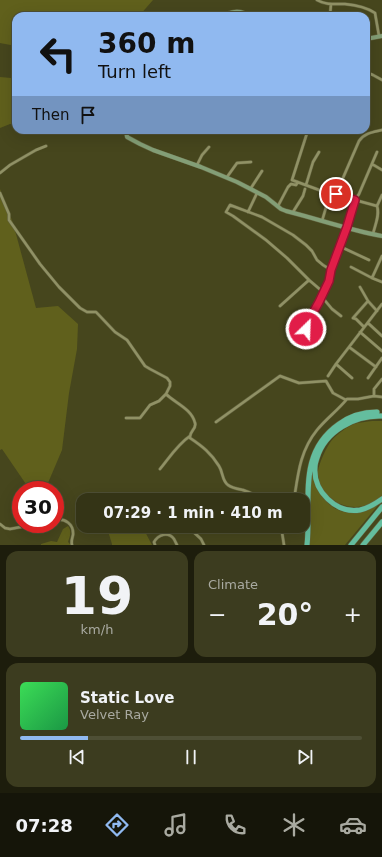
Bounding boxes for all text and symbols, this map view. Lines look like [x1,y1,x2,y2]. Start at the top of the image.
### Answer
text: 360 m [98,27,195,60]
icon: left [32,28,84,80]
text: Turn left [98,61,171,82]
icon: arrive [77,104,99,126]
text: Then [32,106,69,124]
pin [319,177,353,211]
icon: arrive [325,183,347,205]
position arrow [285,308,327,350]
speed limit sign: 30 [12,481,64,533]
text: 07:29 · 1 min · 410 m [103,504,283,522]
text: 19 [61,566,133,626]
text: Climate [208,577,258,592]
text: 20° [257,597,313,632]
text: − [208,602,226,627]
text: + [344,602,362,627]
text: km/h [81,622,113,637]
text: Static Love [80,689,174,707]
text: Velvet Ray [80,707,149,722]
icon: previous [66,746,88,768]
icon: pause [180,746,202,768]
icon: next [294,746,316,768]
icon: directions [103,811,131,839]
icon: music [162,811,190,839]
icon: phone [221,811,249,839]
icon: climate [280,811,308,839]
icon: car [339,811,367,839]
text: 07:28 [15,815,73,836]

